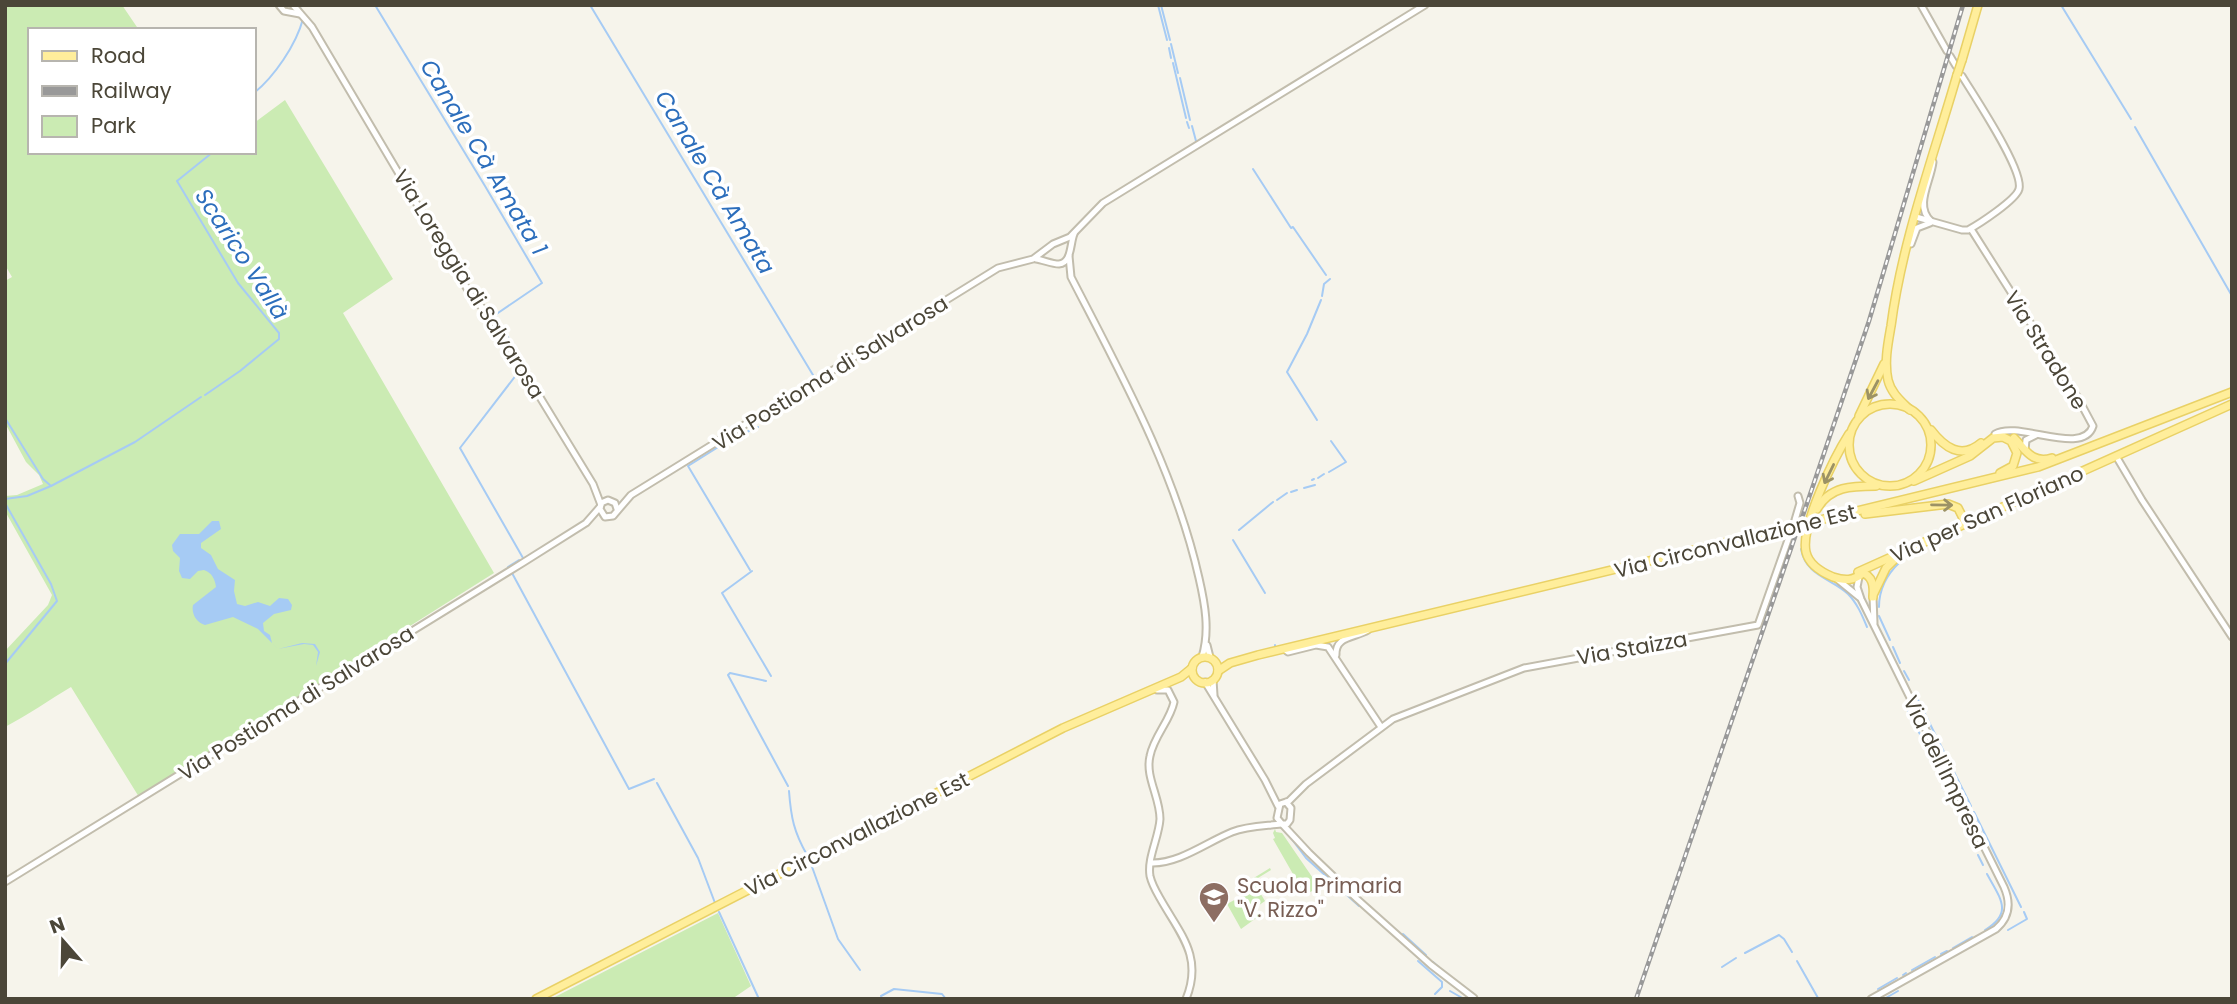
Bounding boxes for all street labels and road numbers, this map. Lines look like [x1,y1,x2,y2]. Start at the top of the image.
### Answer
street label: Via Loreggia di Salvarosa [386,164,552,404]
street label: Via Stradone [1998,285,2094,415]
street label: Via Postioma di Salvarosa [707,289,953,457]
street label: Via per San Floriano [1886,458,2088,570]
street label: Via Circonvallazione Est [1611,497,1859,585]
street label: Via Postioma di Salvarosa [173,619,419,787]
street label: Via Staizza [1574,624,1690,672]
street label: Via dell'Impresa [1896,691,1996,853]
street label: Via Circonvallazione Est [740,765,974,903]

